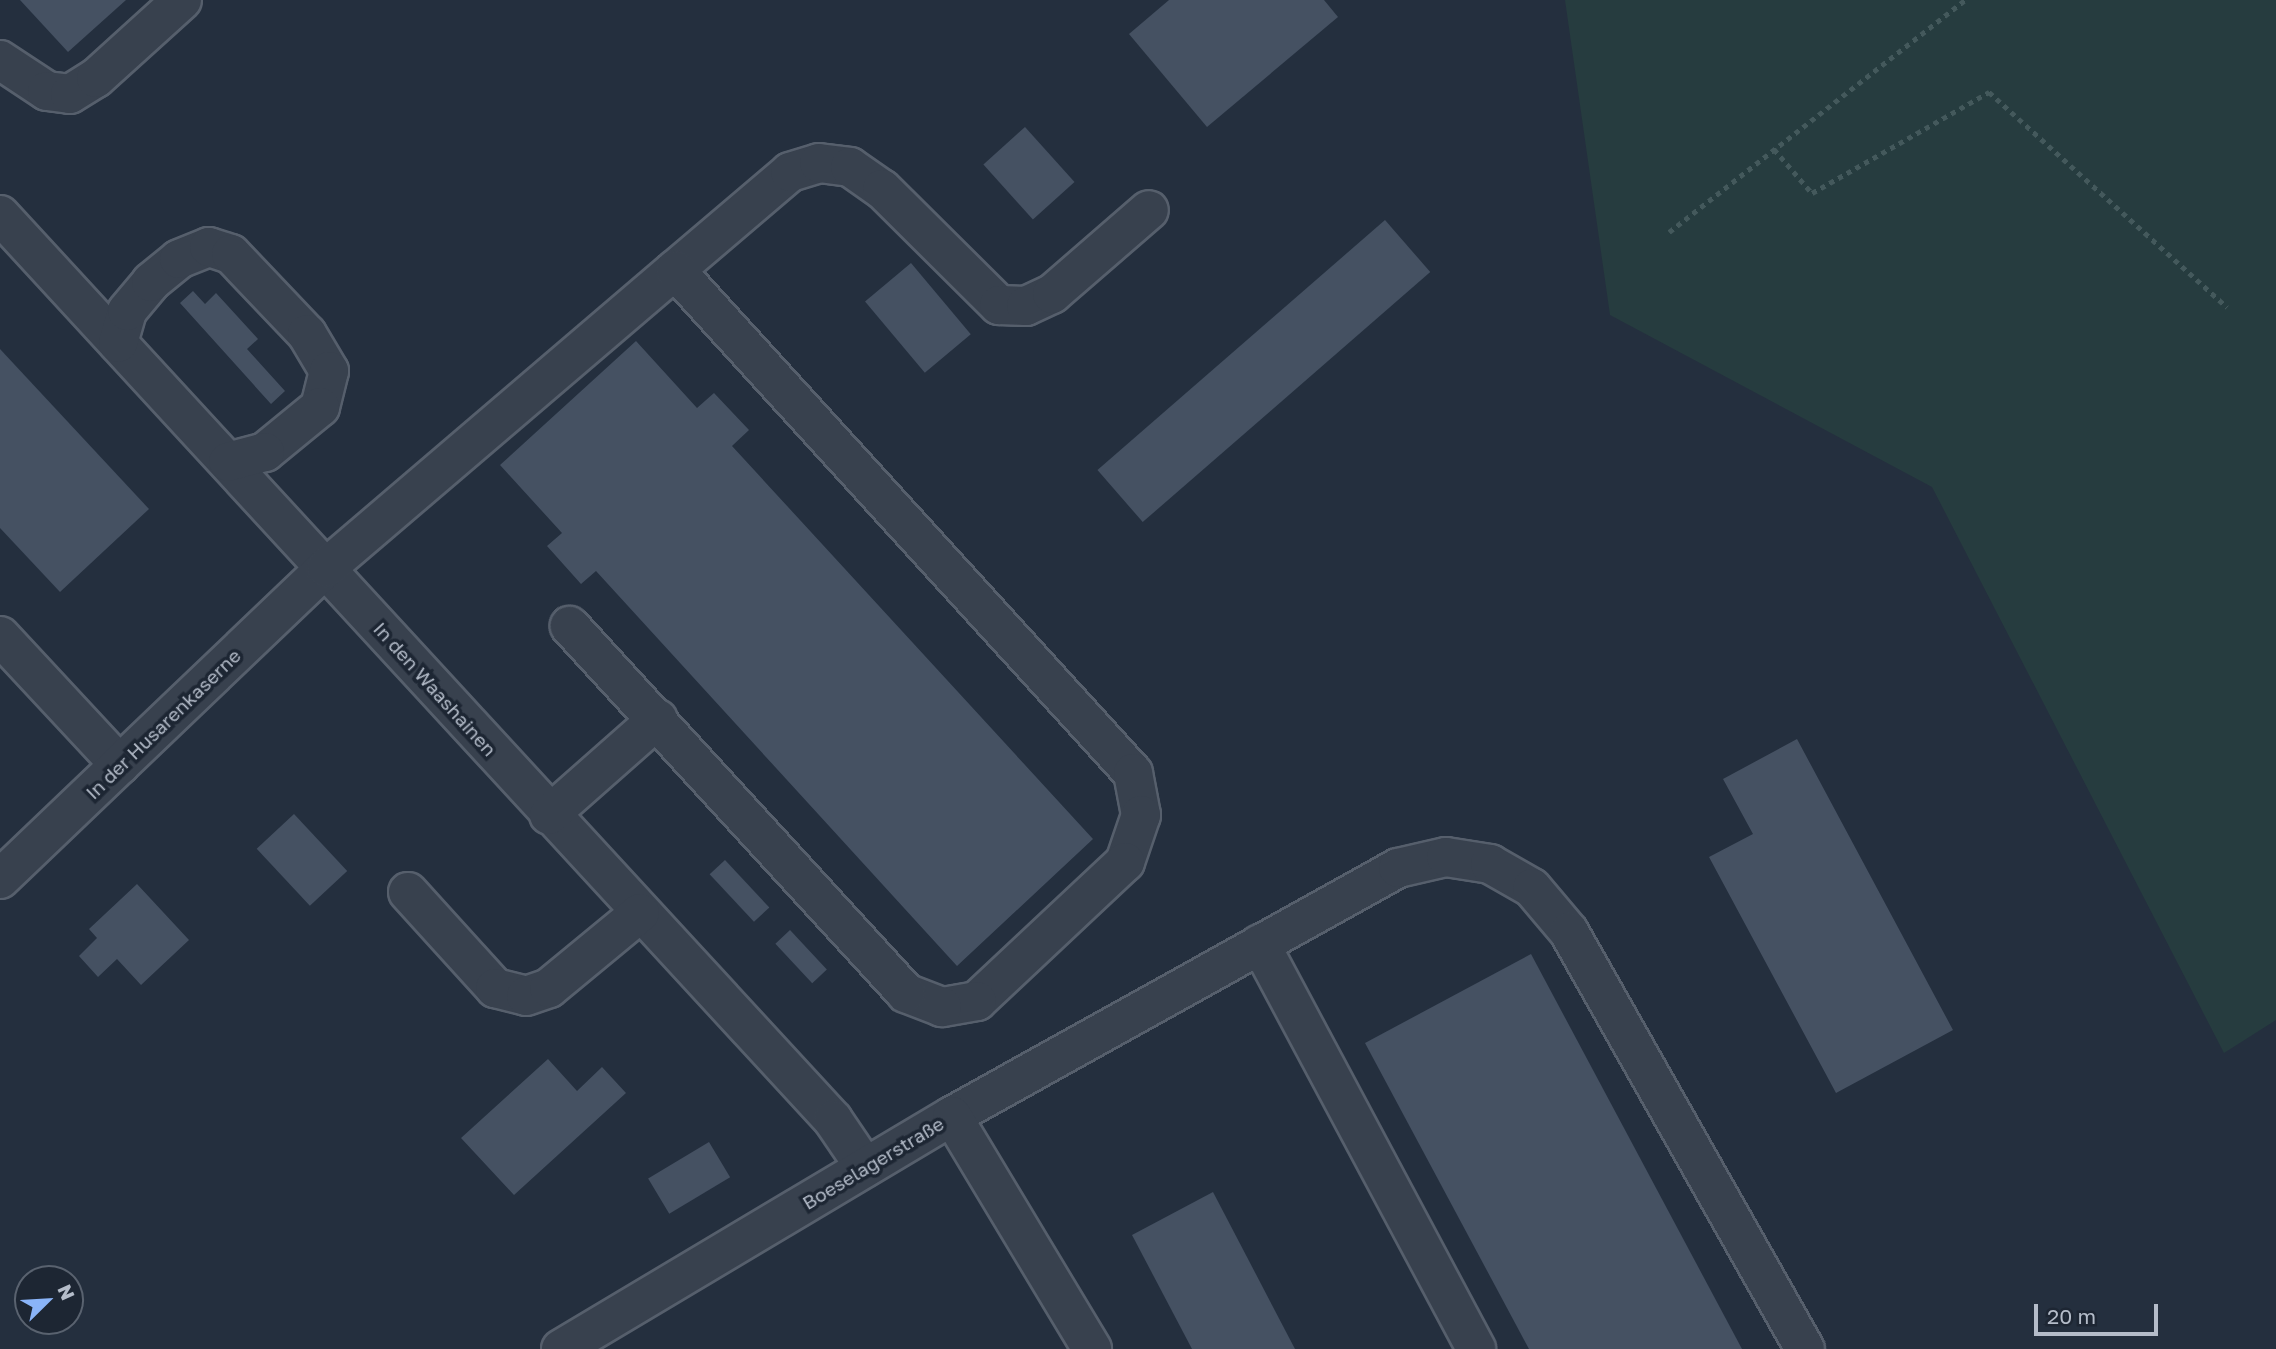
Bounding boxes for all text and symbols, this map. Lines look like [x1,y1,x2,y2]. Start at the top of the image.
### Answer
street label: In den Waashainen [369,617,501,761]
street label: In der Husarenkaserne [81,644,245,804]
street label: Boeselagerstraße [798,1112,948,1214]
north arrow [14,1265,84,1335]
text: N [53,1281,80,1303]
scale bar [2038,1290,2162,1334]
text: 20 m [2047,1303,2096,1329]

